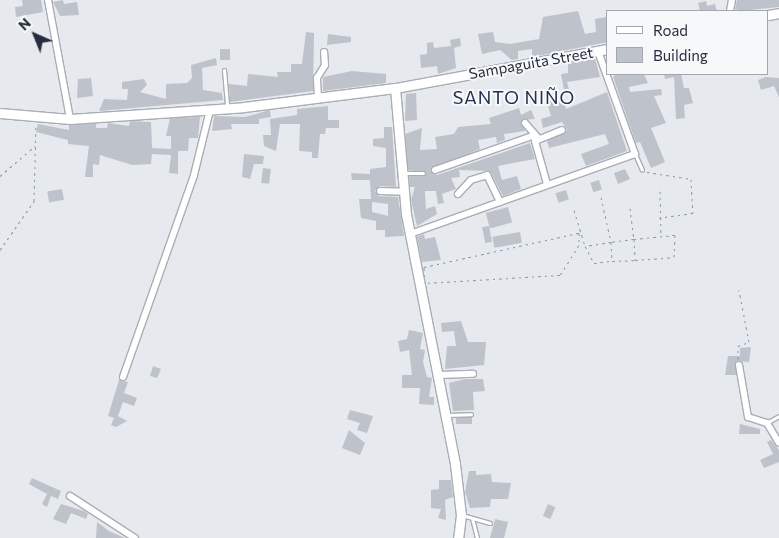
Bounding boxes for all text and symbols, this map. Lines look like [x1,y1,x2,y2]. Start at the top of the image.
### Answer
north arrow [10,10,60,60]
legend [606,10,769,75]
text: N [15,14,34,34]
text: Road [653,21,688,39]
street label: Sampaguita Street [467,43,595,83]
text: Building [653,46,708,64]
district label: SANTO NIÑO [451,86,577,108]

